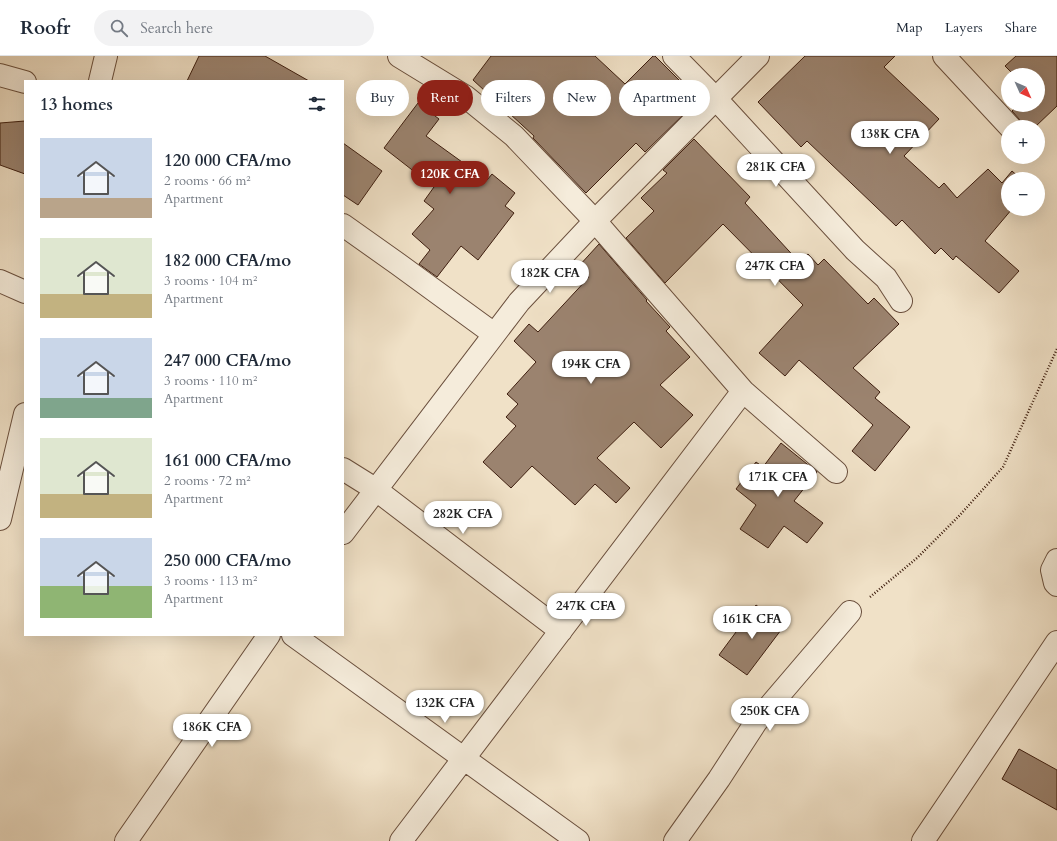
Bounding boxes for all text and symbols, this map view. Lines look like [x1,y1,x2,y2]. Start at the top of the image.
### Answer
search box [94,10,374,46]
text: Roofr [20,15,70,41]
icon: search [108,17,130,39]
text: Search here [140,18,213,38]
text: Map [896,18,923,37]
text: Layers [945,18,983,37]
text: Share [1005,18,1037,37]
north arrow [1001,68,1045,112]
map controls [1001,68,1045,216]
chip: Buy [356,80,409,116]
chip: Rent [417,80,473,116]
chip: Filters [481,80,545,116]
chip: New [553,80,611,116]
chip: Apartment [619,80,710,116]
text: 13 homes [40,93,113,116]
icon: filters [306,93,328,115]
button: + [1001,120,1045,164]
pin: 138K CFA [849,121,931,155]
text: 138K CFA [860,125,920,143]
text: 120 000 CFA/mo [164,149,291,172]
icon: home [72,154,120,202]
pin: 281K CFA [735,154,817,188]
text: 281K CFA [746,158,806,176]
pin: 120K CFA [409,161,491,195]
text: 120K CFA [420,165,480,183]
text: 2 rooms · 66 m² [164,172,251,190]
button: − [1001,172,1045,216]
text: Apartment [164,190,223,208]
text: 182 000 CFA/mo [164,249,291,272]
pin: 247K CFA [734,253,816,287]
icon: home [72,254,120,302]
text: 247K CFA [745,257,805,275]
pin: 182K CFA [509,260,591,294]
text: 182K CFA [520,264,580,282]
text: 3 rooms · 104 m² [164,272,257,290]
text: Apartment [164,290,223,308]
text: 247 000 CFA/mo [164,349,291,372]
pin: 194K CFA [550,351,632,385]
icon: home [72,354,120,402]
text: 194K CFA [561,355,621,373]
text: 3 rooms · 110 m² [164,372,257,390]
text: Apartment [164,390,223,408]
text: 161 000 CFA/mo [164,449,291,472]
icon: home [72,454,120,502]
pin: 171K CFA [737,464,819,498]
text: 171K CFA [748,468,808,486]
text: 2 rooms · 72 m² [164,472,251,490]
text: Apartment [164,490,223,508]
pin: 282K CFA [422,501,504,535]
text: 282K CFA [433,505,493,523]
text: 250 000 CFA/mo [164,549,291,572]
icon: home [72,554,120,602]
text: 3 rooms · 113 m² [164,572,257,590]
text: Apartment [164,590,223,608]
pin: 247K CFA [545,593,627,627]
text: 247K CFA [556,597,616,615]
pin: 161K CFA [711,606,793,640]
text: 161K CFA [722,610,782,628]
pin: 132K CFA [404,690,486,724]
text: 132K CFA [415,694,475,712]
pin: 250K CFA [729,698,811,732]
text: 250K CFA [740,702,800,720]
pin: 186K CFA [171,714,253,748]
text: 186K CFA [182,718,242,736]

